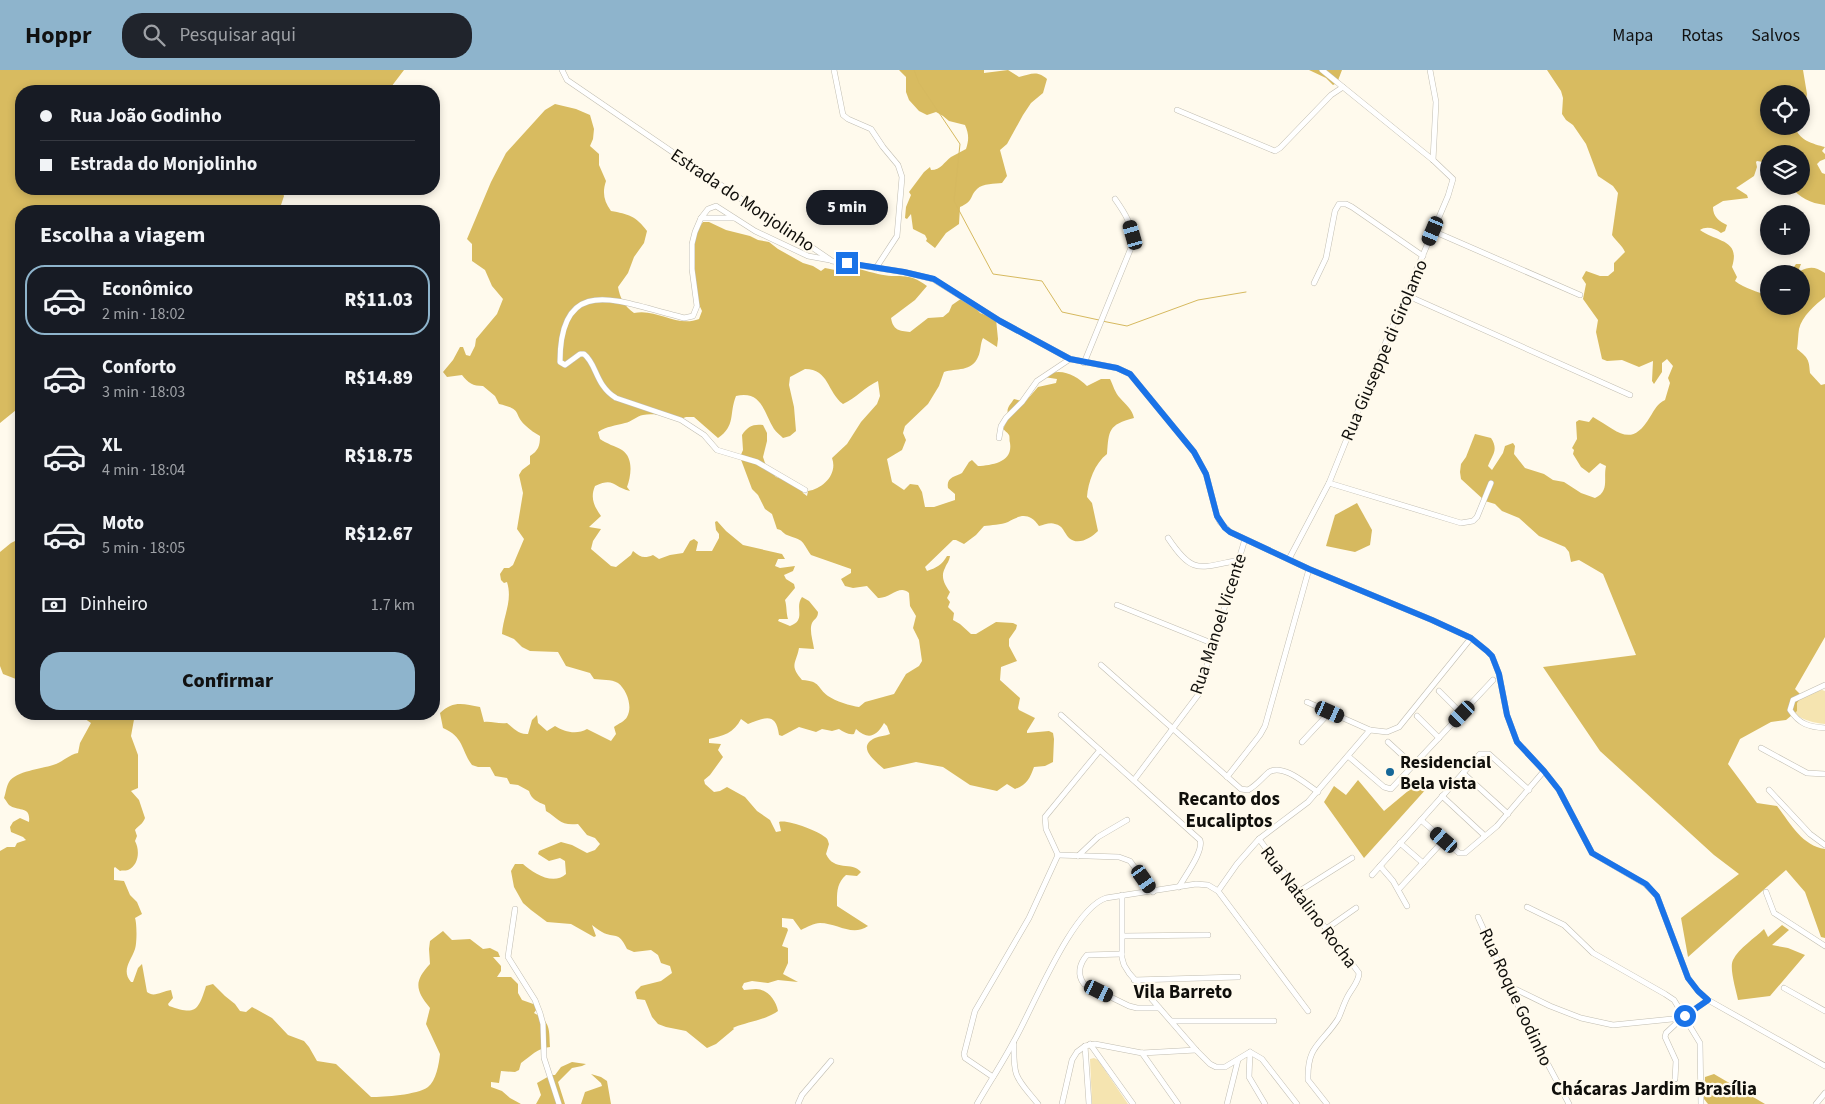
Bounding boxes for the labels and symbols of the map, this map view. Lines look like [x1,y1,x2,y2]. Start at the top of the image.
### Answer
street label: Estrada do Monjolinho [666,143,820,258]
callout: 5 min [806,190,888,226]
car [1420,214,1445,248]
car [1121,219,1144,251]
route end [836,252,858,274]
street label: Rua Giuseppe di Girolamo [1335,256,1434,445]
street label: Rua Manoel Vicente [1184,550,1253,698]
car [1446,698,1477,730]
car [1313,699,1346,725]
place label: Residencial Bela vista [1400,750,1491,796]
marker: Residencial Bela vista [1384,766,1396,778]
district label: Recanto dos Eucaliptos [1178,786,1280,835]
car [1427,824,1460,856]
street label: Rua Natalino Rocha [1254,841,1363,974]
car [1129,862,1158,896]
street label: Rua Roque Godinho [1473,924,1558,1070]
car [1082,978,1115,1004]
district label: Vila Barreto [1133,979,1232,1006]
route start [1674,1005,1696,1027]
district label: Chácaras Jardim Brasília [1551,1076,1757,1103]

